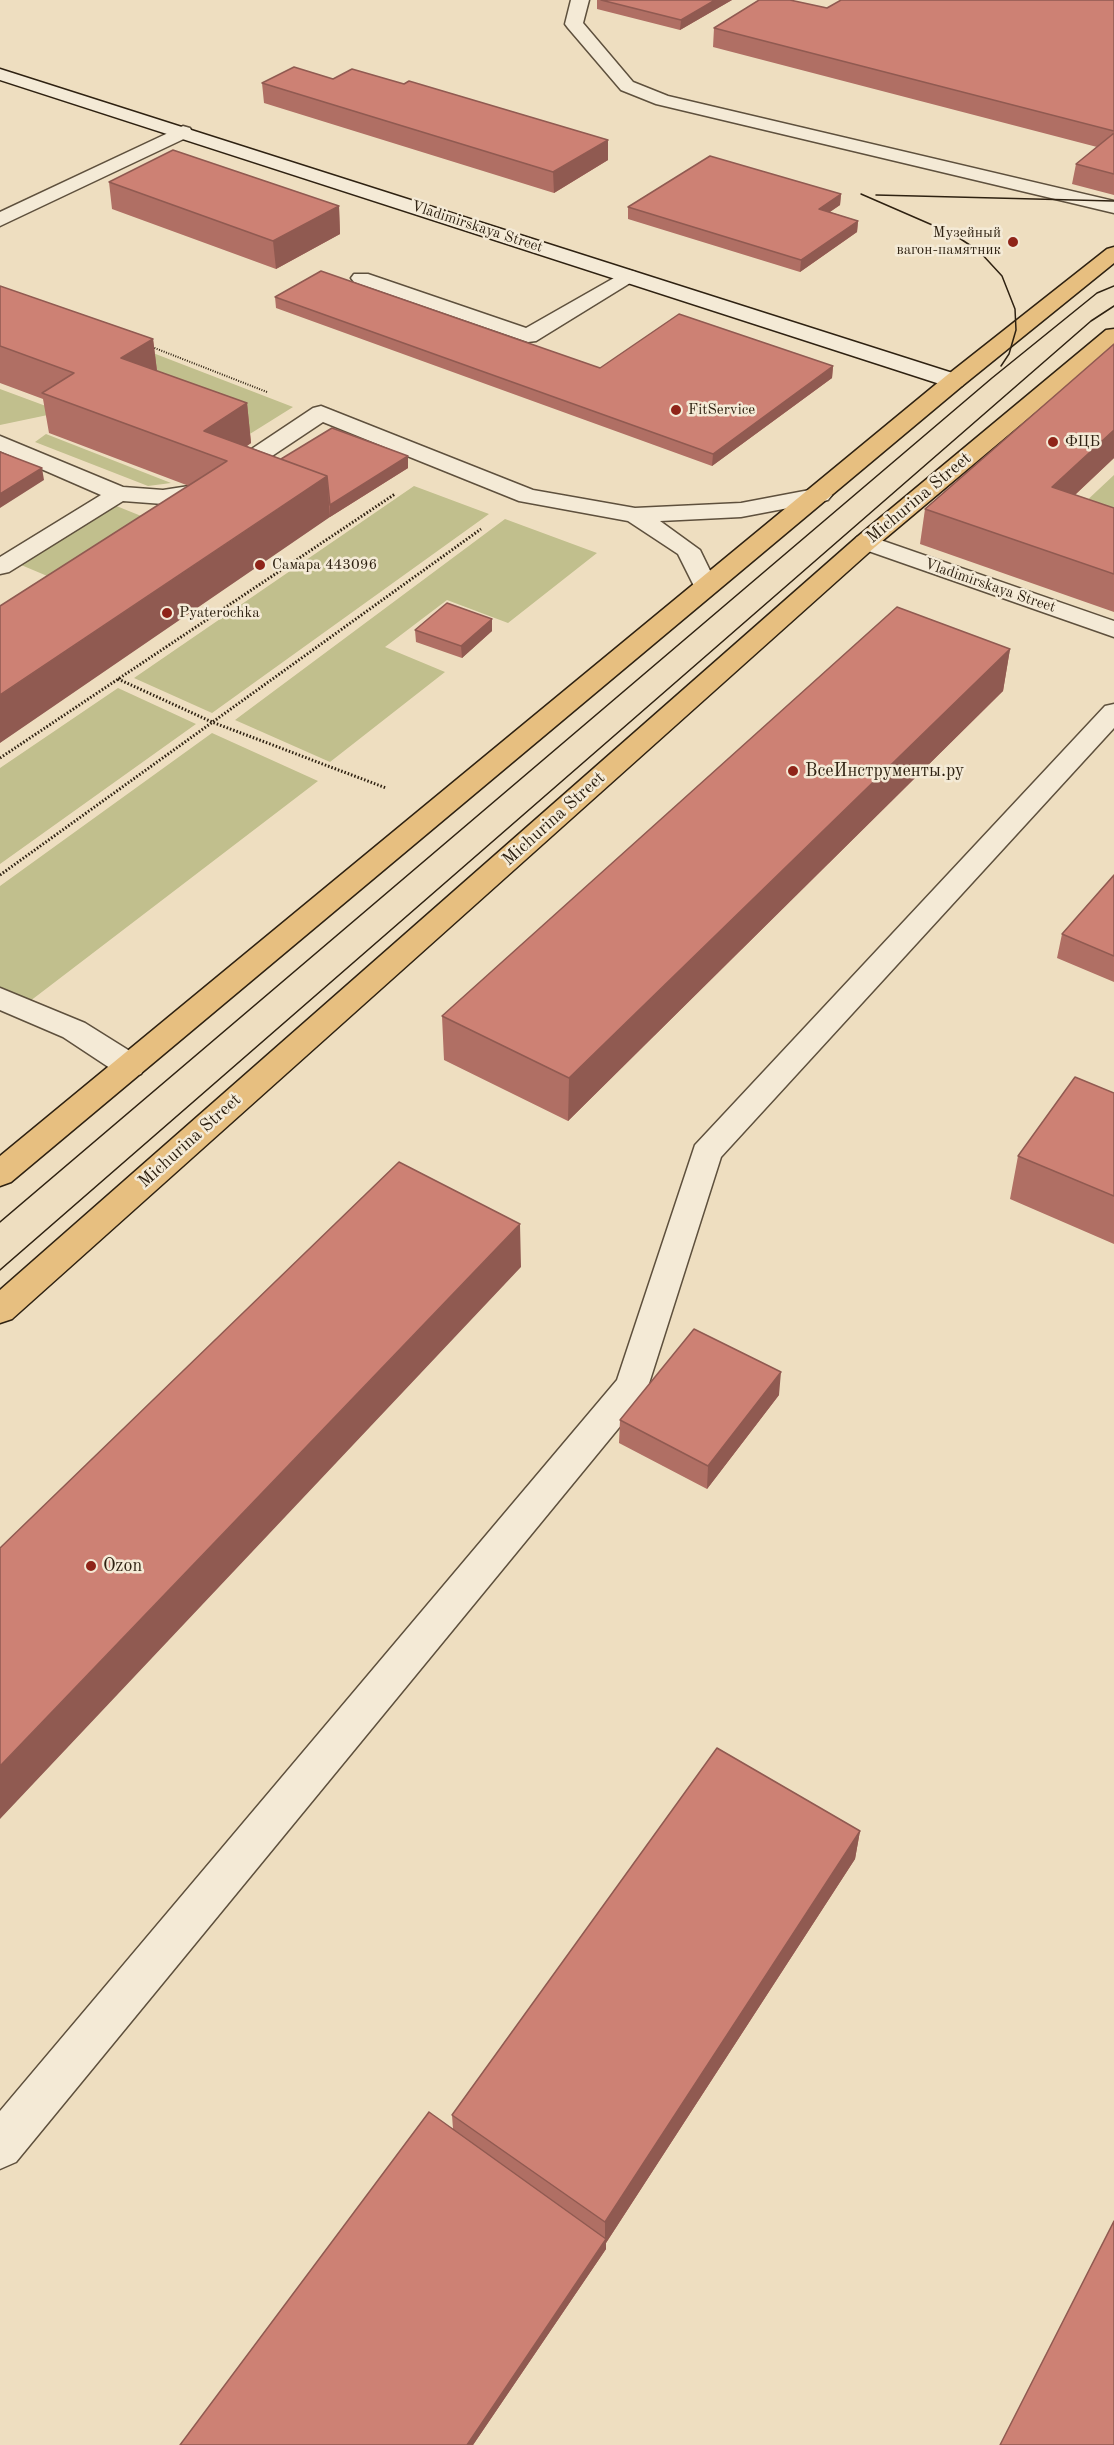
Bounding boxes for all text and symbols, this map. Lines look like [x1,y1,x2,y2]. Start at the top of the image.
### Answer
street label: Vladimirskaya Street [409,197,545,257]
place label: Музейный вагон-памятник [896,224,1001,259]
marker: Музейный вагон-памятник [1006,235,1020,249]
place label: FitService [688,401,755,419]
marker: FitService [669,403,683,417]
place label: ФЦБ [1065,433,1100,451]
marker: ФЦБ [1046,435,1060,449]
street label: Michurina Street [862,448,976,548]
street label: Vladimirskaya Street [922,555,1058,617]
place label: Самара 443096 [272,556,377,574]
marker: Самара 443096 [253,558,267,572]
place label: Pyaterochka [179,604,260,622]
marker: Pyaterochka [160,606,174,620]
place label: ВсеИнструменты.ру [805,760,964,782]
marker: ВсеИнструменты.ру [786,764,800,778]
street label: Michurina Street [498,767,610,871]
street label: Michurina Street [134,1089,246,1193]
place label: Ozon [103,1555,142,1577]
marker: Ozon [84,1559,98,1573]

